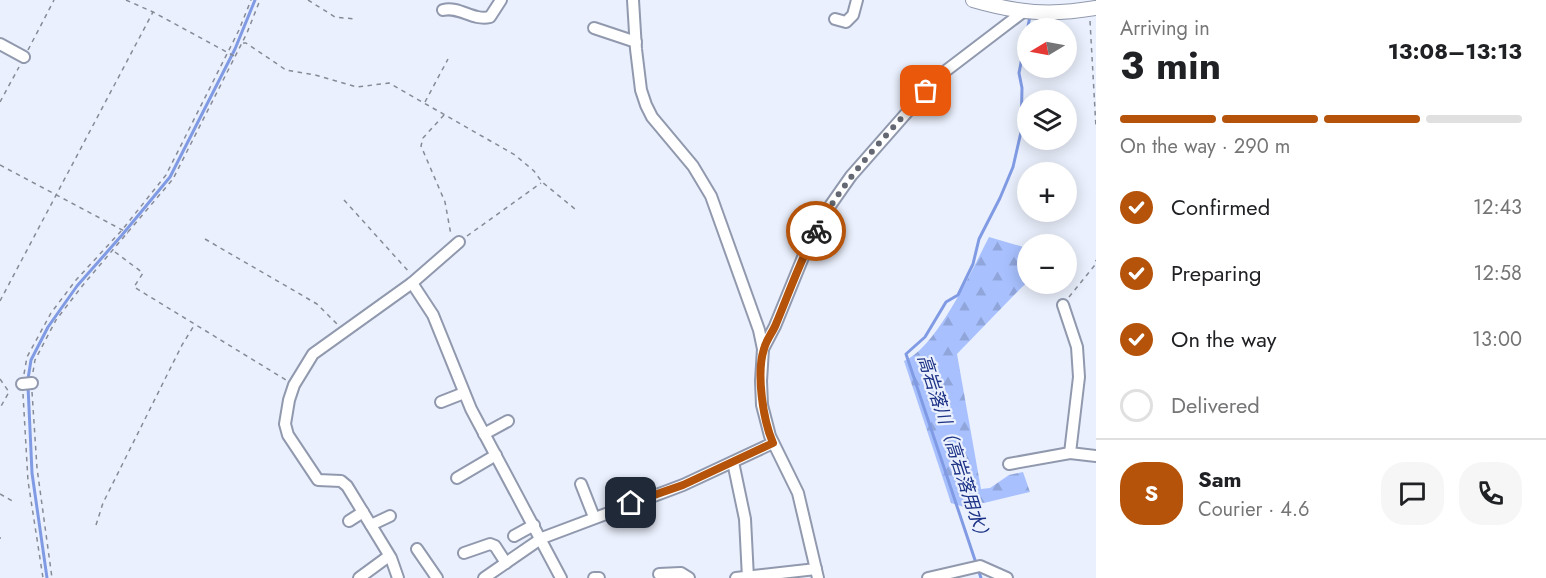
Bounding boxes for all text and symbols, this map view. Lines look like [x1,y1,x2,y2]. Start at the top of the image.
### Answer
text: Arriving in [1120,14,1210,43]
north arrow [1017,18,1077,78]
map controls [1017,18,1077,294]
text: 13:08–13:13 [1388,35,1522,67]
text: 3 min [1120,37,1221,94]
pin [900,65,951,116]
icon: bag [909,74,942,107]
button: layers [1017,90,1077,150]
text: On the way · 290 m [1120,132,1290,161]
button: + [1017,162,1077,222]
icon: check [1120,191,1153,224]
text: Confirmed [1171,191,1270,223]
text: 12:43 [1473,193,1522,222]
courier [786,201,846,261]
icon: bike [800,215,833,248]
button: − [1017,234,1077,294]
icon: check [1120,257,1153,290]
text: Preparing [1171,257,1262,289]
text: 12:58 [1473,259,1522,288]
icon: check [1120,323,1153,356]
text: On the way [1171,323,1276,355]
text: 13:00 [1472,325,1522,354]
water label: 高岩落川（高岩落用水） [911,351,997,547]
text: Delivered [1171,389,1260,421]
button: chat [1381,462,1444,525]
button: phone [1459,462,1522,525]
text: Sam [1198,463,1242,495]
pin [605,477,656,528]
text: S [1145,477,1158,509]
icon: home [614,486,647,519]
text: Courier · 4.6 [1198,495,1310,524]

